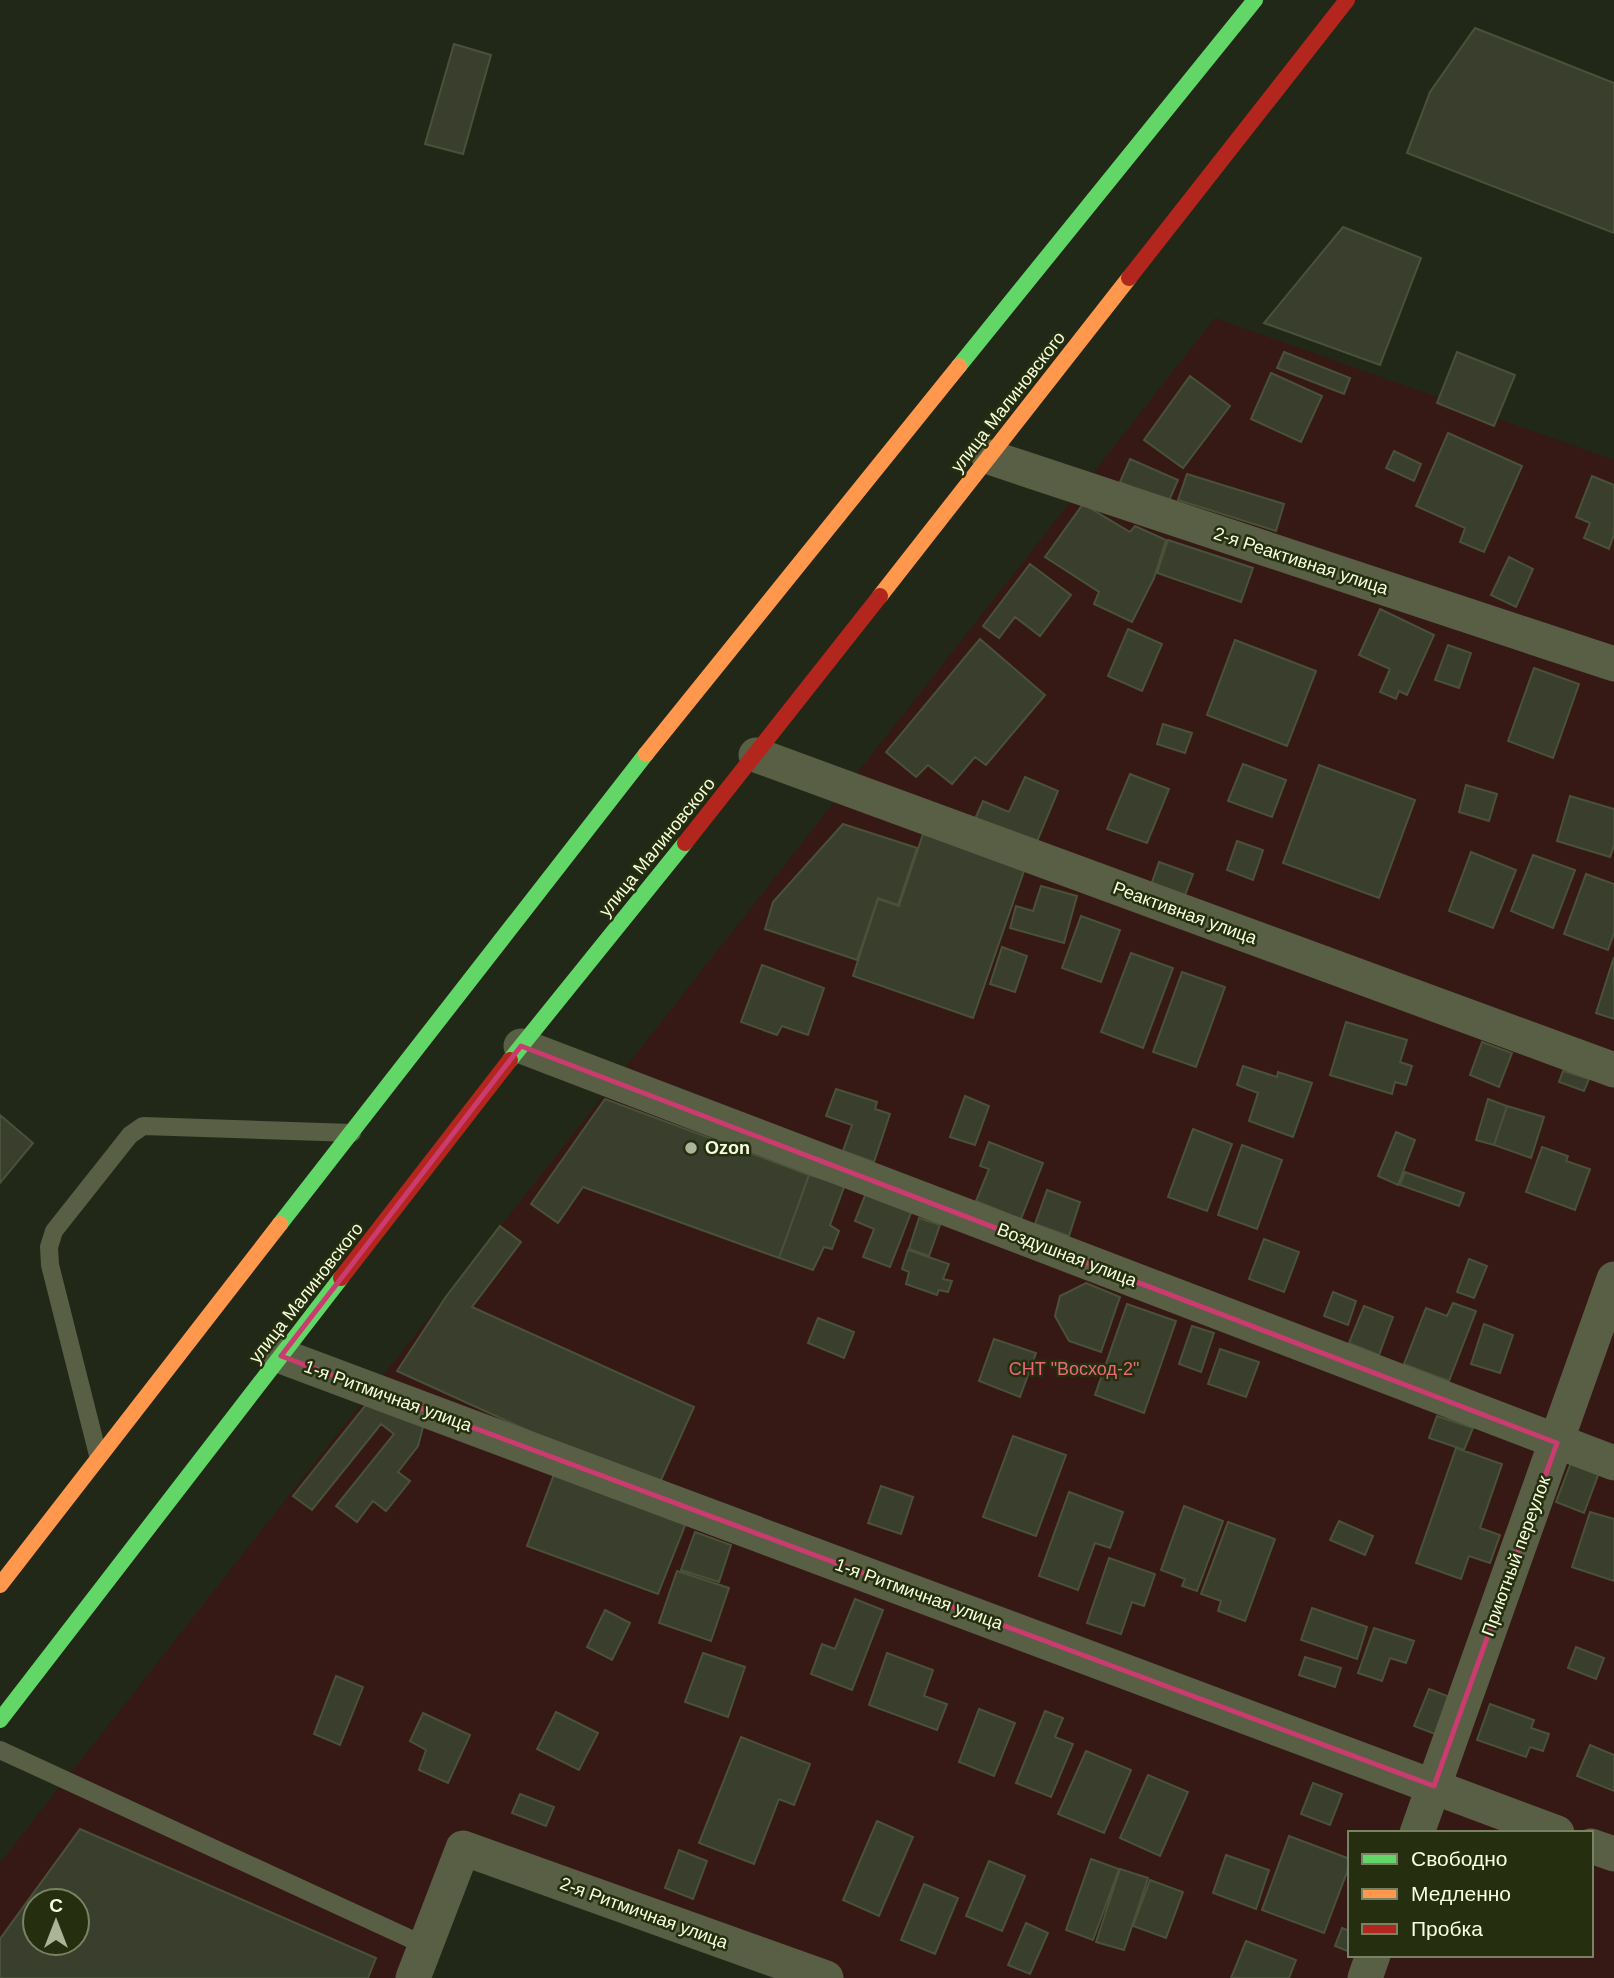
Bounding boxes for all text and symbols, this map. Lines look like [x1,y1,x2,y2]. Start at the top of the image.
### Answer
street label: улица Малиновского [947,328,1069,476]
street label: 2-я Реактивная улица [1211,523,1392,599]
street label: улица Малиновского [595,774,719,920]
street label: Реактивная улица [1110,878,1260,949]
place label: Ozon [705,1138,750,1158]
marker: Ozon [683,1140,699,1156]
street label: улица Малиновского [245,1219,367,1367]
street label: Воздушная улица [994,1219,1140,1291]
street label: 1-я Ритмичная улица [301,1356,476,1436]
park label: СНТ "Восход-2" [1009,1359,1139,1379]
street label: Приютный переулок [1478,1473,1554,1639]
street label: 1-я Ритмичная улица [832,1554,1007,1634]
legend [1348,1831,1593,1957]
text: Свободно [1411,1847,1508,1870]
street label: 2-я Ритмичная улица [557,1873,732,1953]
text: Медленно [1411,1882,1511,1905]
north arrow [21,1887,91,1957]
text: С [49,1895,63,1916]
text: Пробка [1411,1917,1483,1940]

